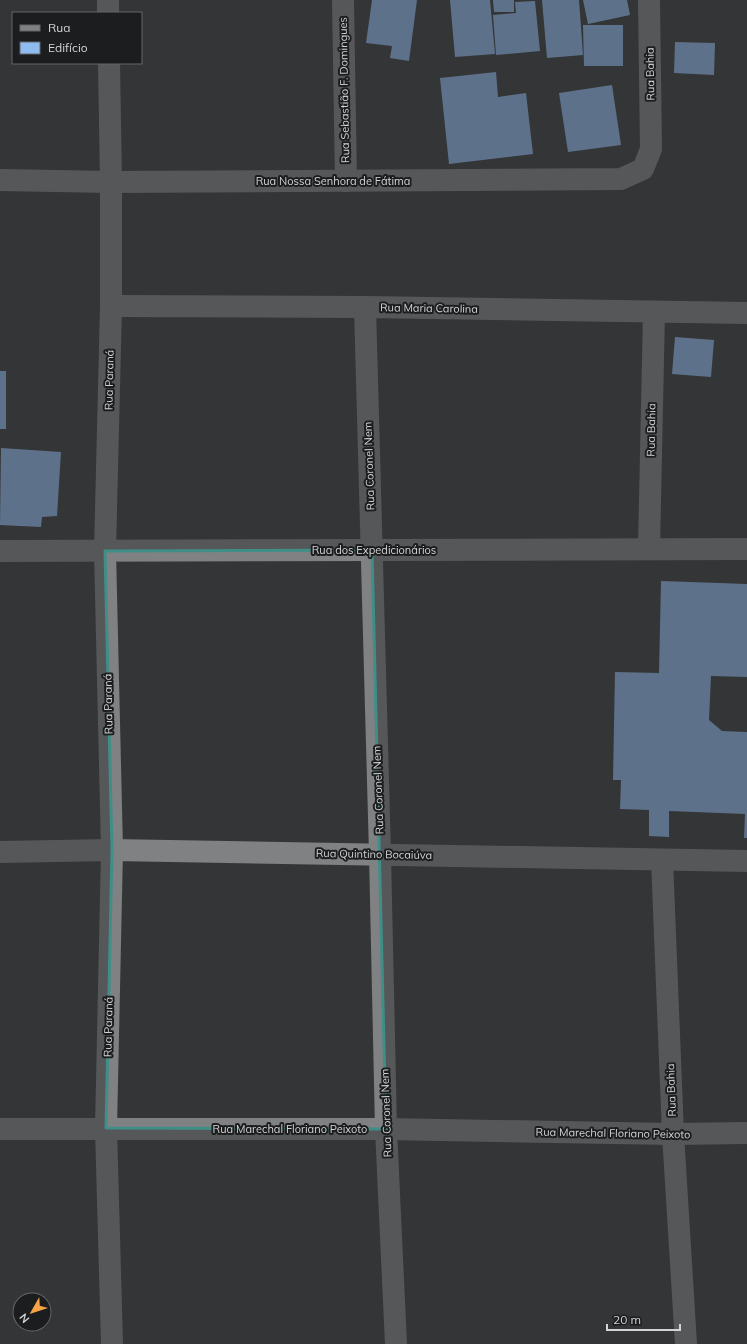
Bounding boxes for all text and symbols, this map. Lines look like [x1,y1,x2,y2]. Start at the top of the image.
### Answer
legend [12,12,142,64]
street label: Rua Sebastião F. Domingues [336,17,352,163]
text: Rua [48,20,70,35]
text: Edifício [48,40,88,55]
street label: Rua Bahia [643,47,657,101]
street label: Rua Nossa Senhora de Fátima [256,174,410,188]
street label: Rua Maria Carolina [380,300,478,316]
street label: Rua Paraná [101,350,117,410]
street label: Rua Bahia [644,403,658,457]
street label: Rua Coronel Nem [360,421,378,511]
street label: Rua dos Expedicionários [312,543,436,557]
street label: Rua Paraná [100,674,116,734]
street label: Rua Coronel Nem [369,745,387,835]
street label: Rua Quintino Bocaiúva [316,846,432,862]
street label: Rua Paraná [100,997,116,1057]
street label: Rua Bahia [663,1063,679,1117]
street label: Rua Coronel Nem [377,1068,395,1158]
street label: Rua Marechal Floriano Peixoto [213,1122,367,1136]
street label: Rua Marechal Floriano Peixoto [535,1125,691,1141]
north arrow [12,1292,52,1332]
scale bar [607,1306,680,1332]
text: N [16,1311,32,1326]
text: 20 m [613,1312,641,1327]

